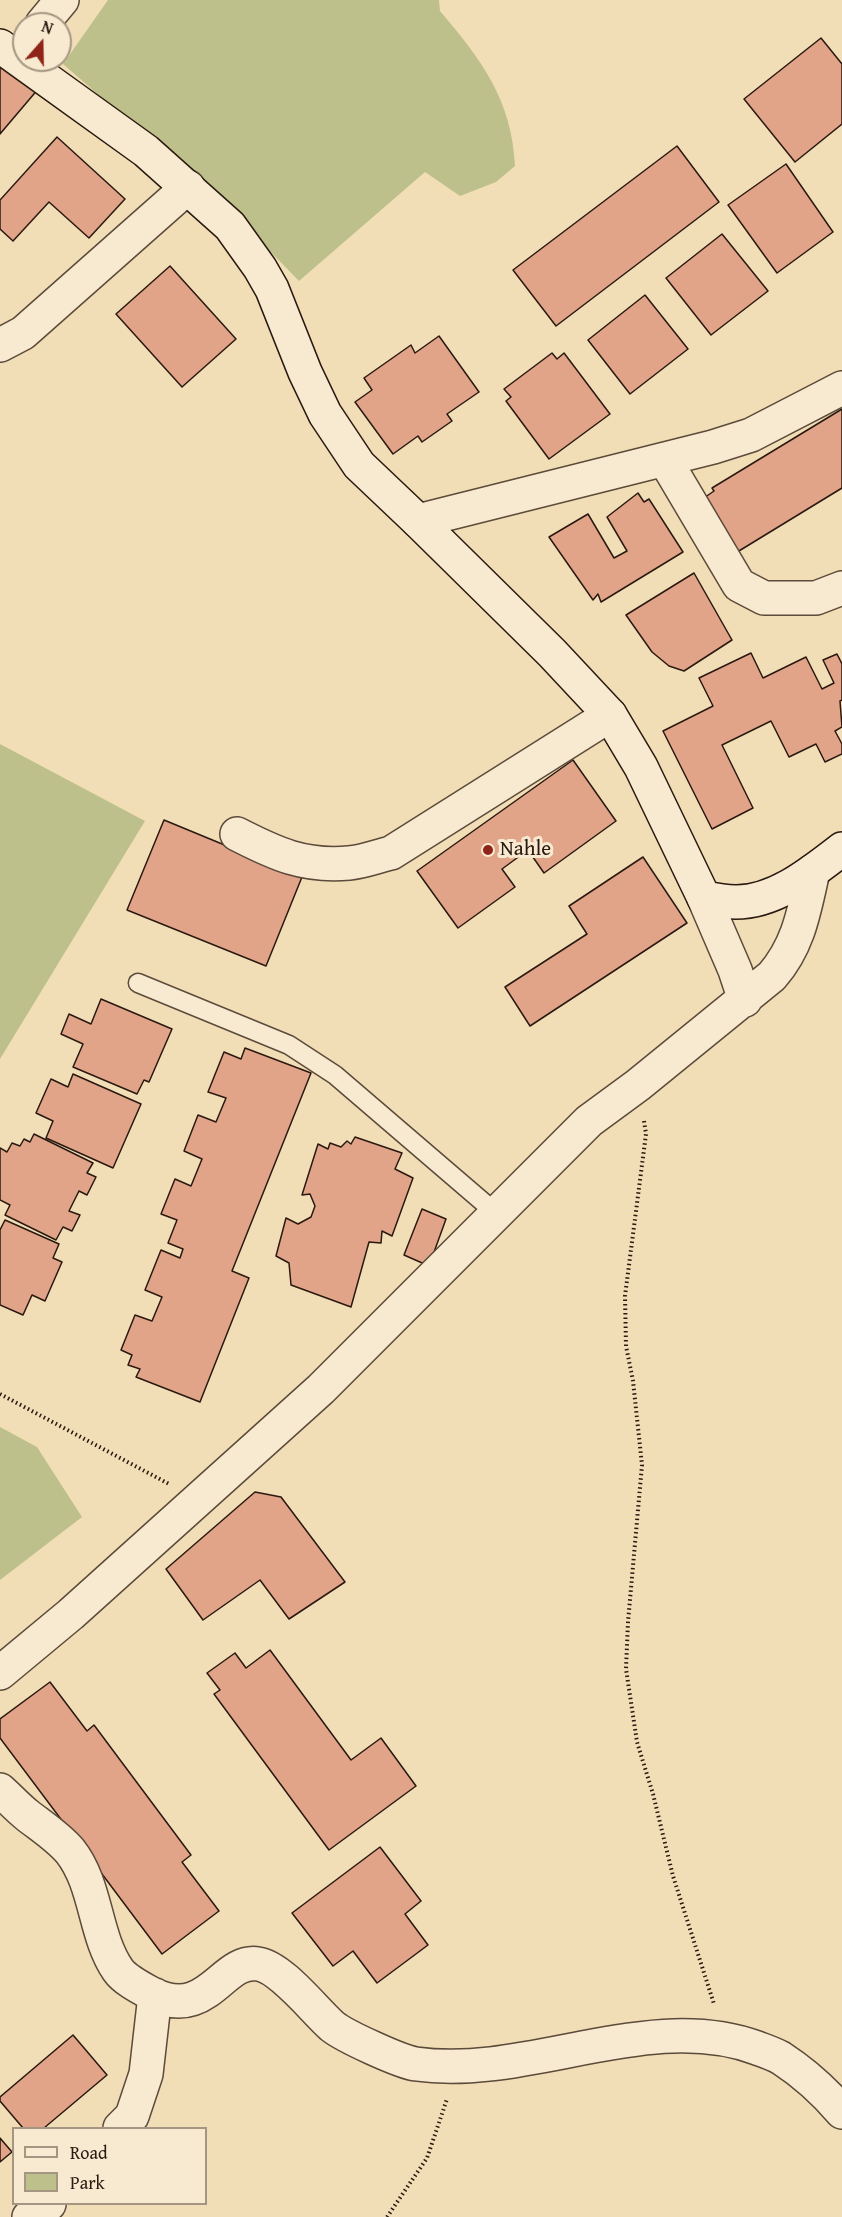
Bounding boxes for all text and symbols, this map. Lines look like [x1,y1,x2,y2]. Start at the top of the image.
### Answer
north arrow [12,12,72,72]
text: N [38,14,57,40]
place label: Nahle [500,837,551,863]
marker: Nahle [481,843,495,857]
legend [12,2127,207,2205]
text: Road [70,2139,108,2166]
text: Park [70,2169,105,2196]

